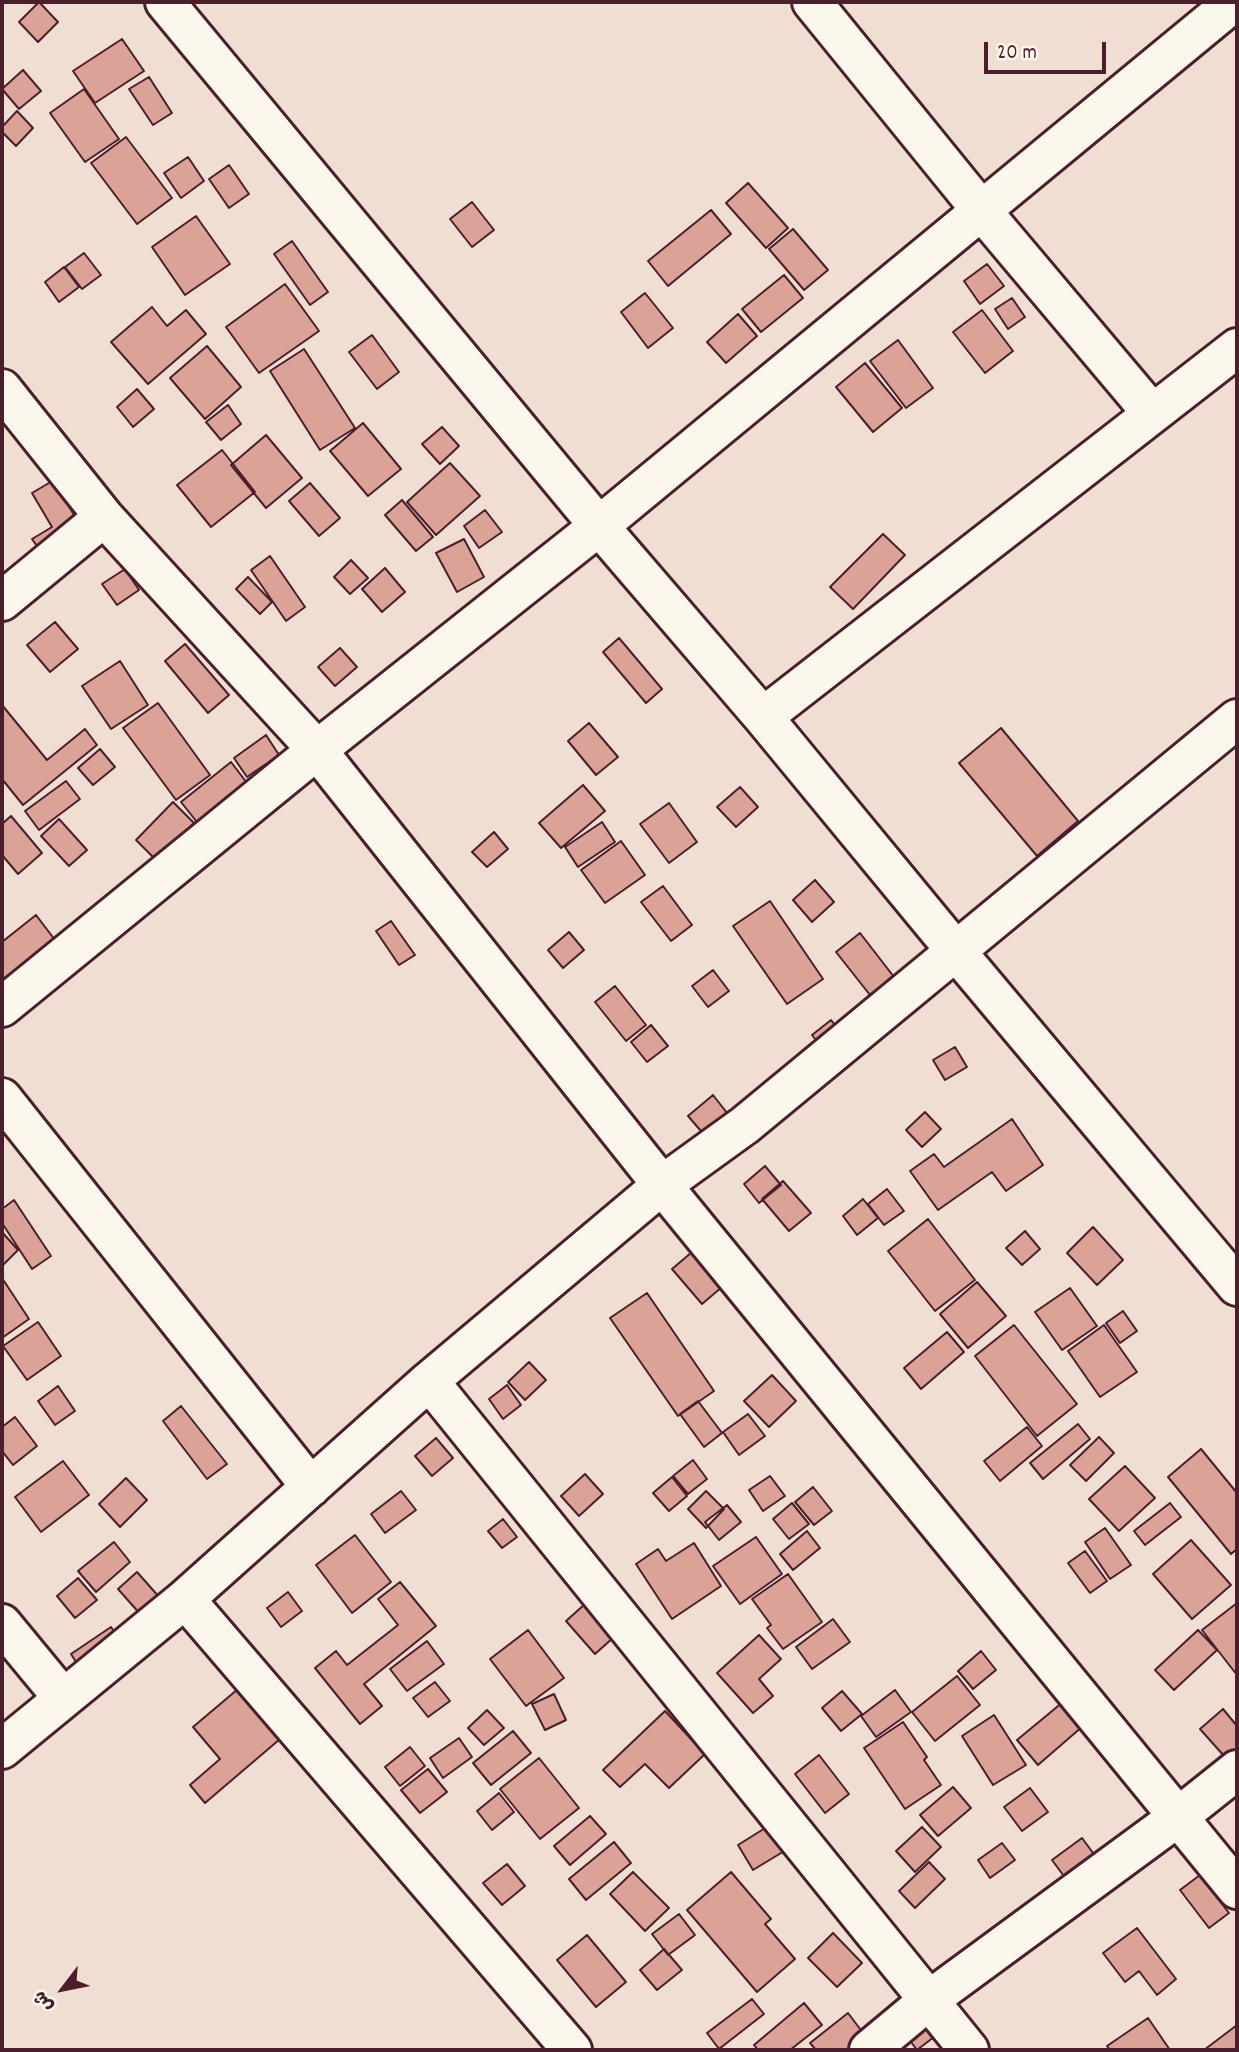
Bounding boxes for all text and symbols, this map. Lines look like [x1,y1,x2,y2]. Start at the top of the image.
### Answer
scale bar [987,28,1110,72]
text: 20 m [997,39,1037,69]
north arrow [28,1954,98,2024]
text: ش [28,1984,62,2016]

